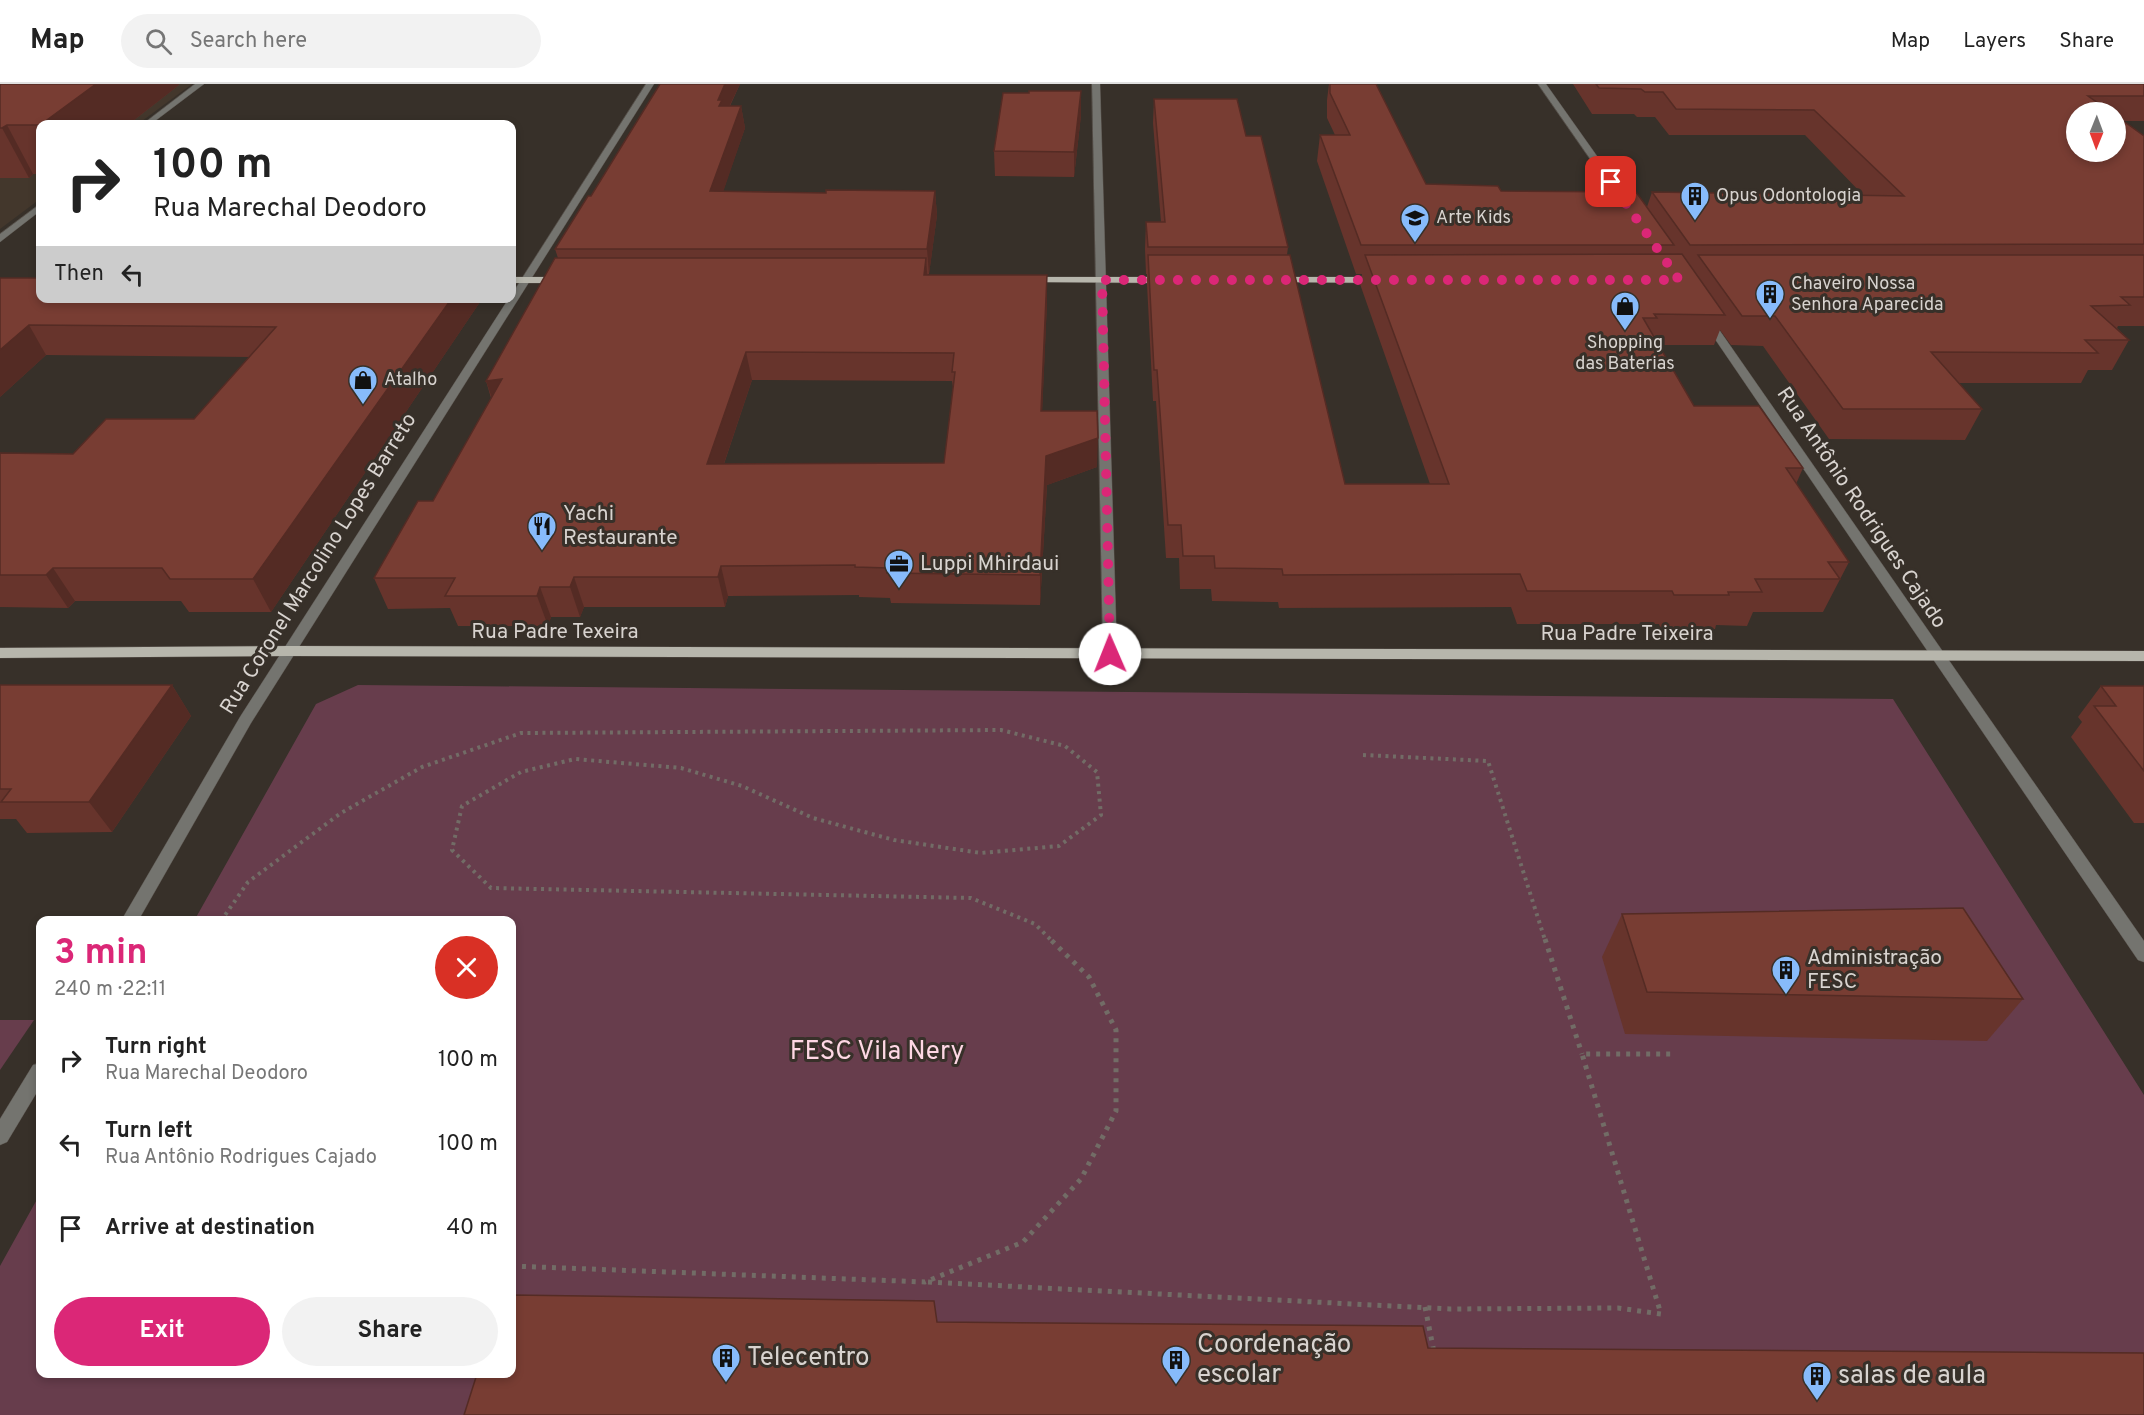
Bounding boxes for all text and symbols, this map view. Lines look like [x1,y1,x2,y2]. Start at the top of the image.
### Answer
search box [121,14,541,68]
text: Map [30,23,85,59]
icon: search [142,25,175,58]
text: Search here [190,28,307,55]
text: Map [1891,28,1930,55]
text: Layers [1963,28,2026,55]
text: Share [2059,28,2114,55]
north arrow [2066,102,2126,162]
map controls [2066,102,2126,162]
text: 100 m [153,140,272,193]
icon: right [54,144,132,222]
pin [1585,156,1636,207]
icon: arrive [1594,165,1627,198]
building icon: Opus Odontologia [1679,180,1711,222]
place label: Opus Odontologia [1716,185,1861,208]
text: Rua Marechal Deodoro [153,192,427,226]
school or university icon: Arte Kids [1399,202,1431,244]
place label: Arte Kids [1436,207,1511,230]
icon: left [116,258,149,291]
text: Then [54,261,104,288]
place label: Chaveiro Nossa Senhora Aparecida [1791,273,1944,317]
building icon: Chaveiro Nossa Senhora Aparecida [1754,278,1786,320]
shop icon: Shopping das Baterias [1609,290,1641,332]
place label: Shopping das Baterias [1575,332,1675,376]
shop icon: Atalho [347,364,379,406]
place label: Atalho [384,369,437,392]
street label: Rua Antônio Rodrigues Cajado [1770,382,1952,634]
street label: Rua Coronel Marcolino Lopes Barreto [215,408,423,720]
place label: Yachi Restaurante [563,501,678,552]
restaurant icon: Yachi Restaurante [526,510,558,552]
office icon: Luppi Mhirdaui [883,548,915,590]
place label: Luppi Mhirdaui [920,551,1059,578]
street label: Rua Padre Texeira [471,619,639,646]
street label: Rua Padre Teixeira [1540,621,1714,648]
position arrow [1078,622,1142,686]
text: 3 min [54,931,148,977]
button: close [435,936,498,999]
place label: Administração FESC [1807,945,1942,996]
building icon: Administração FESC [1770,954,1802,996]
text: 240 m · 22:11 [54,977,166,1003]
text: Turn right [105,1034,207,1061]
park label: FESC Vila Nery [790,1036,964,1069]
icon: right [54,1044,87,1077]
text: 100 m [438,1047,498,1074]
text: Rua Marechal Deodoro [105,1061,308,1087]
text: Turn left [105,1118,193,1145]
icon: left [54,1128,87,1161]
text: 100 m [438,1131,498,1158]
text: Rua Antônio Rodrigues Cajado [105,1145,377,1171]
icon: arrive [54,1212,87,1245]
text: Arrive at destination [105,1215,315,1242]
text: 40 m [446,1215,498,1242]
button: Exit [54,1297,270,1366]
button: Share [282,1297,498,1366]
place label: Coordenação escolar [1197,1329,1351,1392]
building icon: Telecentro [710,1342,742,1384]
place label: Telecentro [747,1342,870,1375]
building icon: Coordenação escolar [1160,1344,1192,1386]
building icon: salas de aula [1801,1360,1833,1402]
place label: salas de aula [1838,1360,1986,1393]

